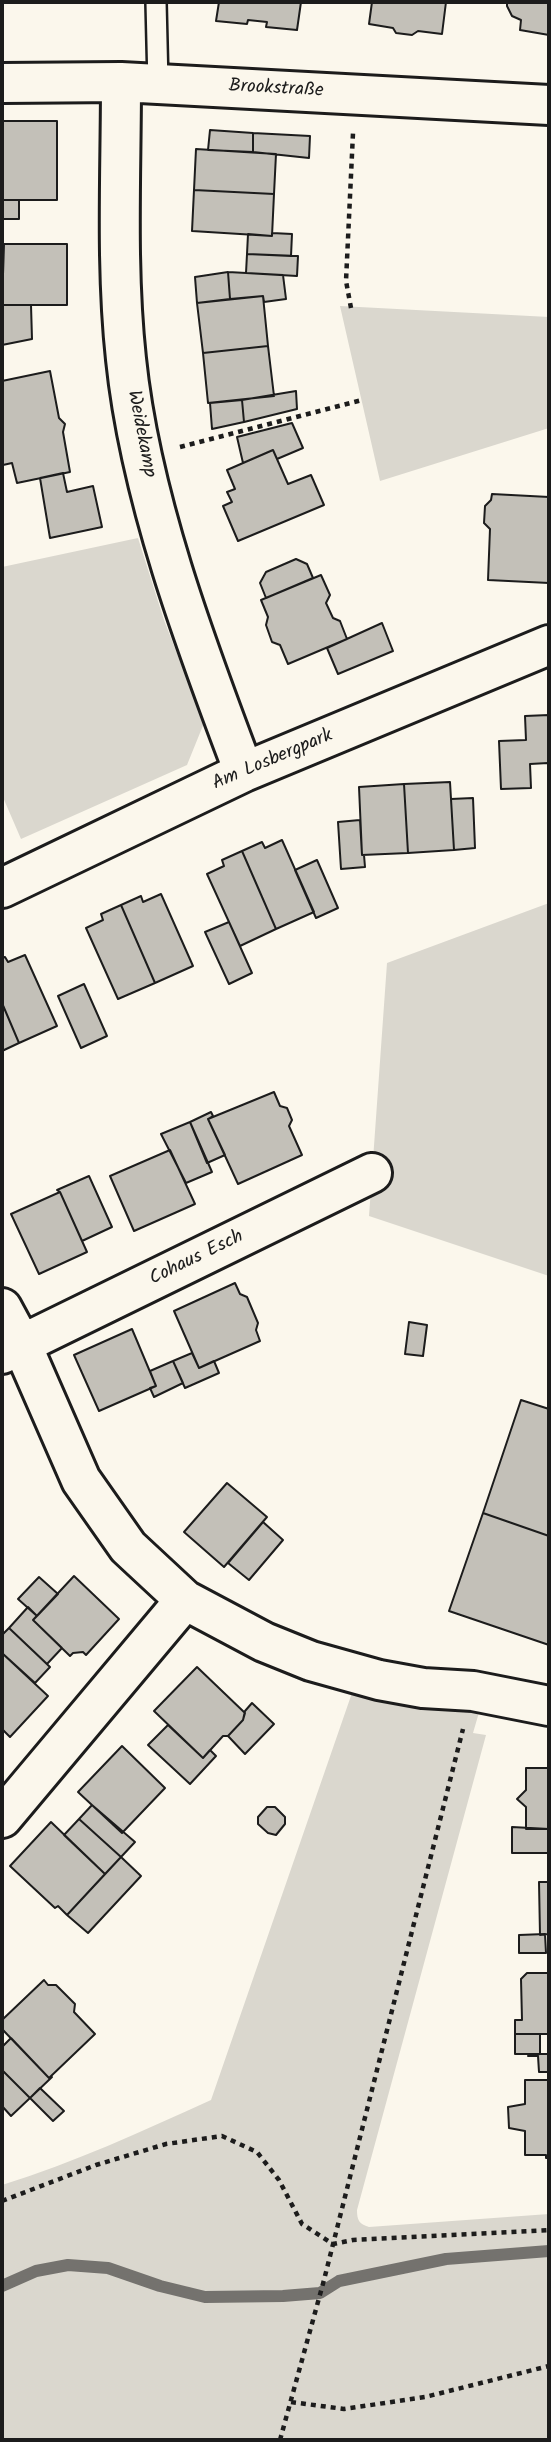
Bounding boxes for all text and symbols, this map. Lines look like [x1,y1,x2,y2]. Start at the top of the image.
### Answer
street label: Brookstraße [228,76,324,104]
street label: Weidekamp [120,389,160,479]
street label: Am Losbergpark [209,725,337,797]
street label: Cohaus Esch [146,1226,248,1292]

